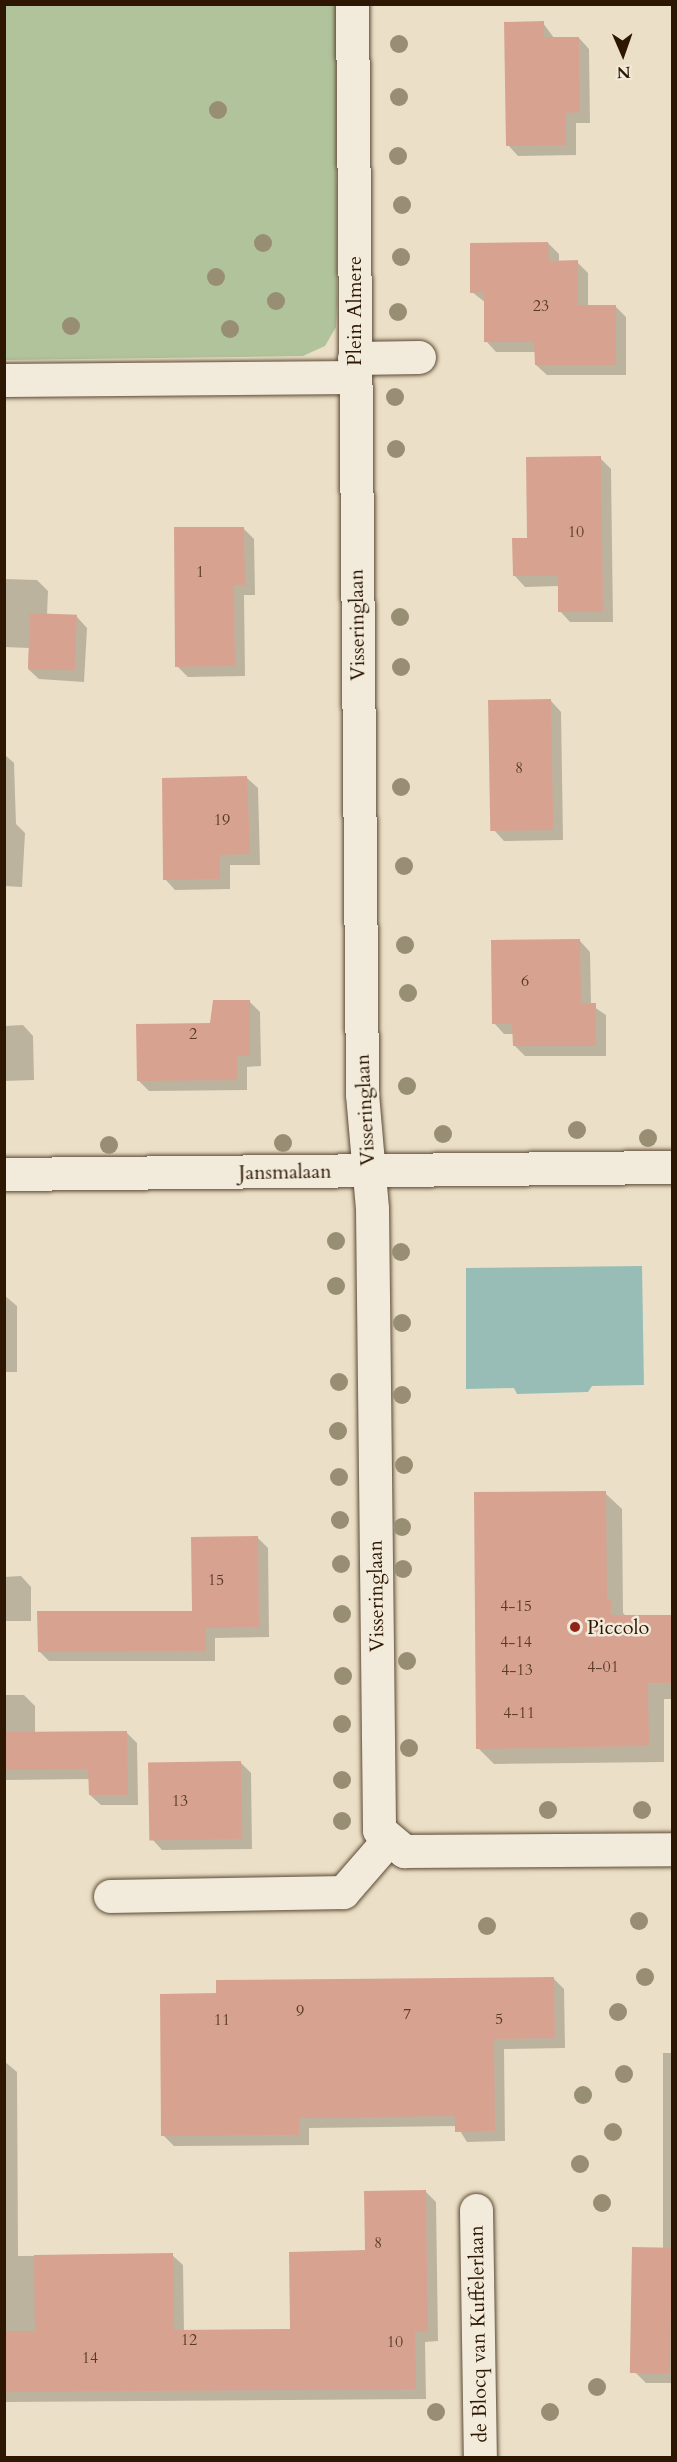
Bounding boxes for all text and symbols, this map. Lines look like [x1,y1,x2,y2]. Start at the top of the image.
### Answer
north arrow [593,24,653,84]
text: N [616,61,631,83]
street label: Plein Almere [342,256,366,366]
house number: 23 [533,296,549,316]
house number: 10 [568,522,584,542]
house number: 1 [196,562,204,582]
street label: Visseringlaan [344,569,370,681]
house number: 8 [515,758,523,778]
house number: 19 [214,810,230,830]
house number: 6 [521,971,529,991]
house number: 2 [189,1024,197,1044]
street label: Visseringlaan [350,1053,380,1167]
street label: Jansmalaan [238,1159,332,1185]
street label: Visseringlaan [363,1540,389,1652]
house number: 15 [208,1570,224,1590]
house number: 4-15 [500,1596,532,1616]
place label: Piccolo [587,1615,649,1639]
marker: Piccolo [568,1620,582,1634]
house number: 4-14 [500,1632,532,1652]
house number: 4-01 [587,1657,619,1677]
house number: 4-13 [501,1660,533,1680]
house number: 4-11 [503,1703,535,1723]
house number: 13 [172,1791,188,1811]
house number: 9 [296,2001,304,2021]
house number: 7 [403,2004,411,2024]
house number: 5 [495,2009,503,2029]
house number: 11 [214,2010,230,2030]
street label: de Blocq van Kuffelerlaan [464,2225,492,2443]
house number: 8 [374,2233,382,2253]
house number: 12 [181,2330,197,2350]
house number: 10 [387,2332,403,2352]
house number: 14 [82,2348,98,2368]

